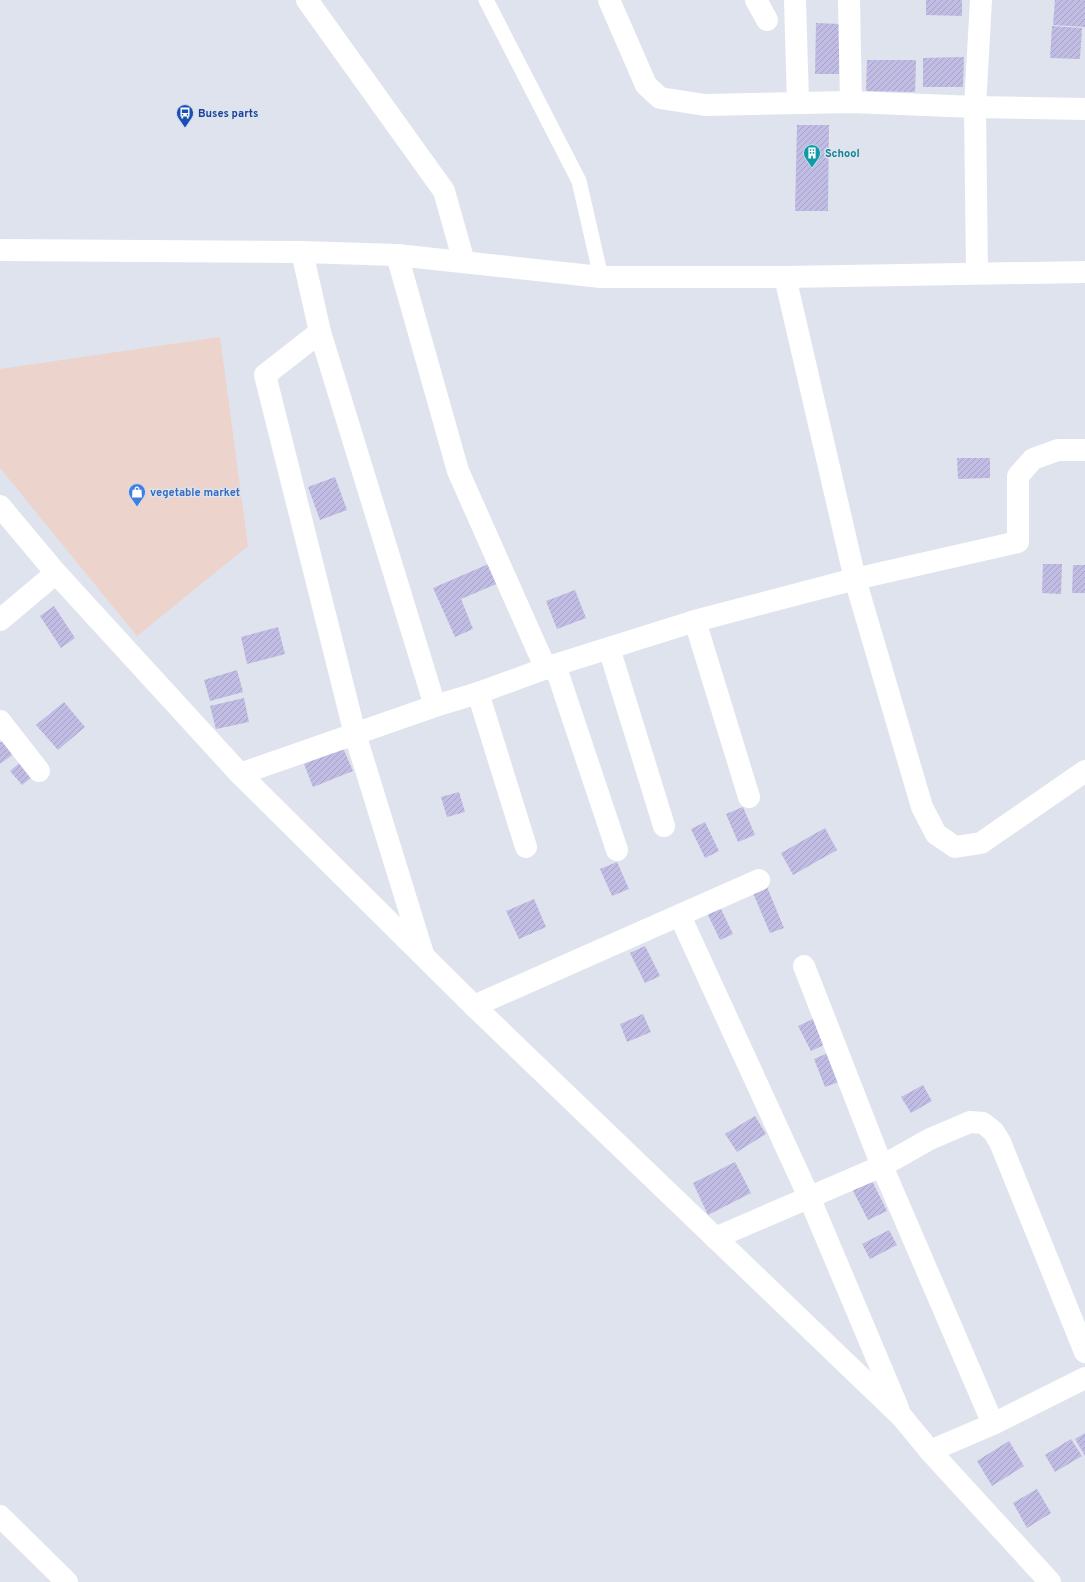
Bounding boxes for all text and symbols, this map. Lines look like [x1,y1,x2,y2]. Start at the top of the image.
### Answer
bus stop icon: Buses parts [175,103,195,128]
place label: Buses parts [198,107,258,121]
building icon: School [802,143,822,168]
place label: School [825,147,860,161]
shop icon: vegetable market [127,482,147,507]
place label: vegetable market [150,486,240,500]

